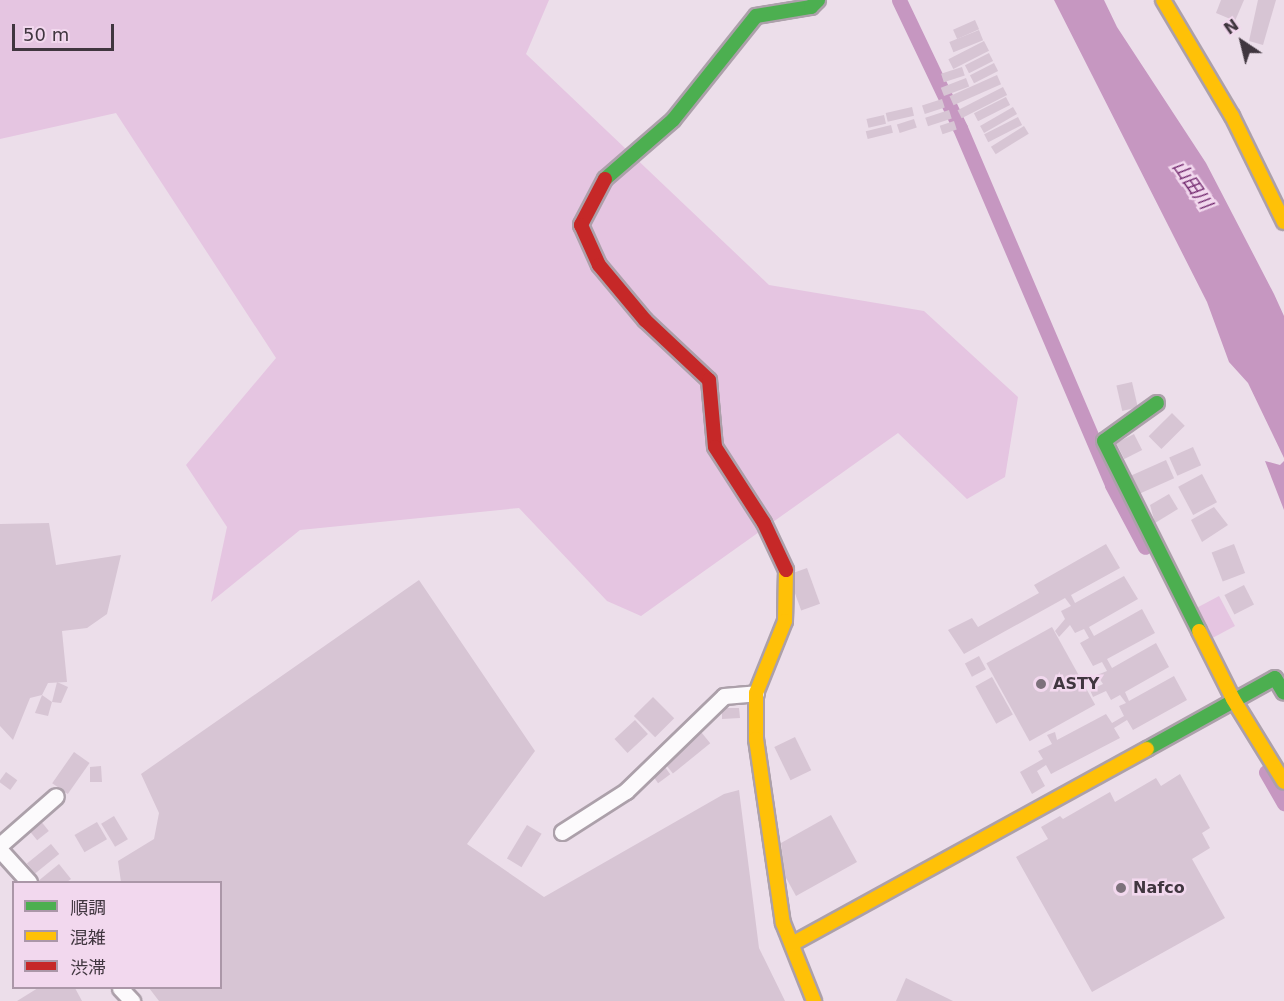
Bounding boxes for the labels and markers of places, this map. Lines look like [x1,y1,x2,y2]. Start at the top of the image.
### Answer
place label: ASTY [1053,674,1099,694]
marker: ASTY [1034,677,1048,691]
place label: Nafco [1133,878,1185,898]
marker: Nafco [1114,881,1128,895]

